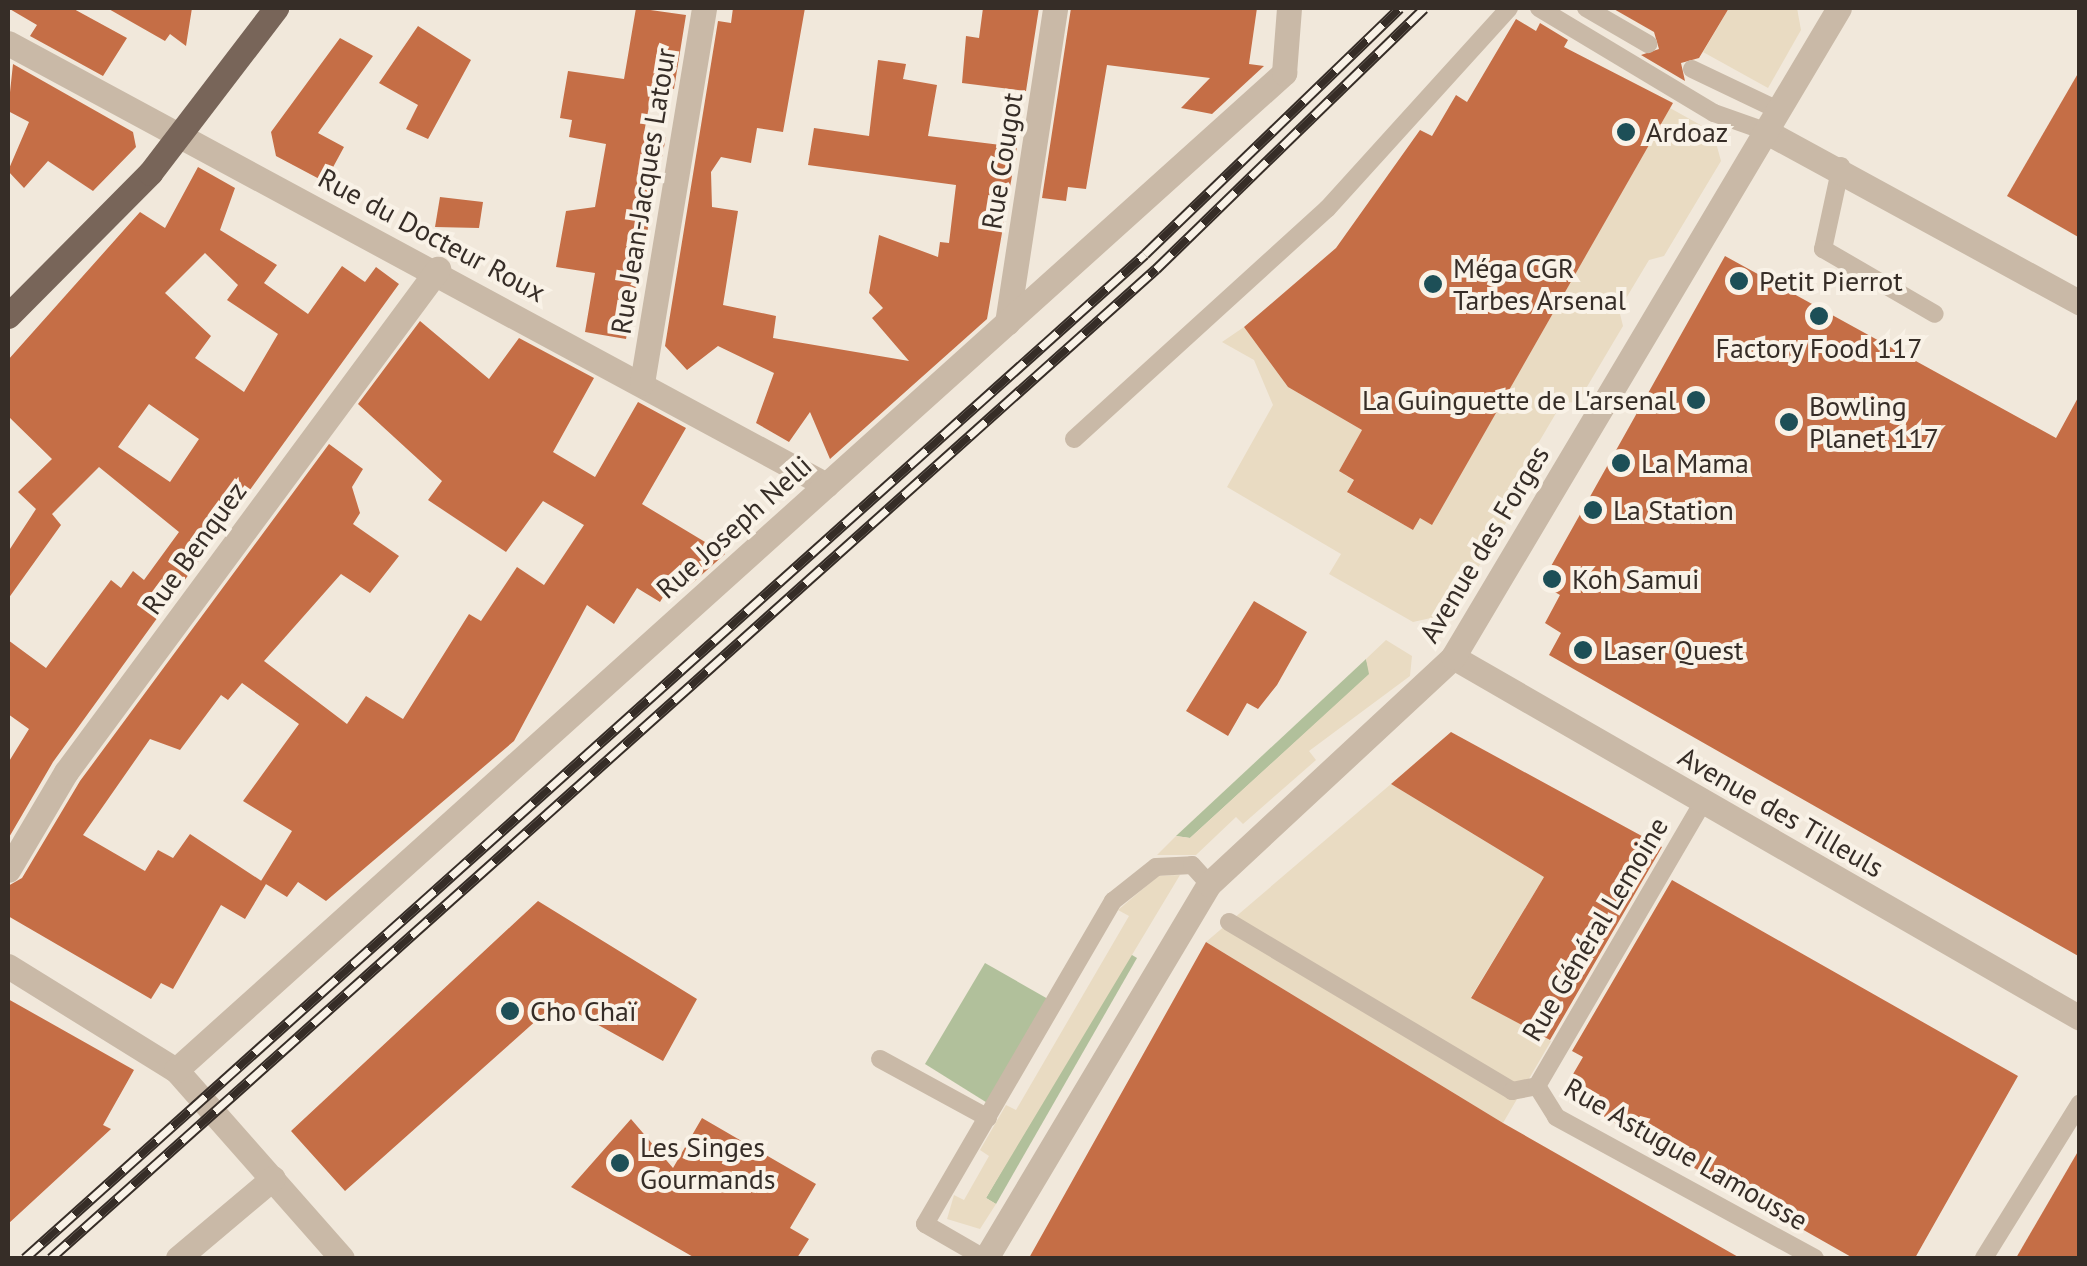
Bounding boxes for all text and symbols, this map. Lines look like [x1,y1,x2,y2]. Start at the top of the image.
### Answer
street label: Rue Jean-Jacques Latour [604,46,682,336]
street label: Rue Cougot [975,90,1029,232]
place label: Ardoaz [1646,115,1728,149]
marker: Ardoaz [1615,121,1637,143]
street label: Rue du Docteur Roux [313,161,551,309]
place label: Méga CGR Tarbes Arsenal [1453,251,1627,317]
place label: Petit Pierrot [1759,264,1903,298]
marker: Petit Pierrot [1728,270,1750,292]
marker: Méga CGR Tarbes Arsenal [1422,273,1444,295]
marker: Factory Food 117 [1808,305,1830,327]
place label: Factory Food 117 [1715,331,1923,365]
place label: La Guinguette de L'arsenal [1362,383,1676,417]
marker: La Guinguette de L'arsenal [1685,389,1707,411]
place label: Bowling Planet 117 [1809,389,1939,455]
marker: Bowling Planet 117 [1778,411,1800,433]
street label: Avenue des Forges [1412,440,1556,648]
place label: La Mama [1641,446,1749,480]
street label: Rue Joseph Nelli [649,449,819,605]
marker: La Mama [1610,452,1632,474]
street label: Rue Benquez [135,475,253,621]
place label: La Station [1613,493,1734,527]
marker: La Station [1582,499,1604,521]
place label: Koh Samui [1572,562,1700,596]
marker: Koh Samui [1541,568,1563,590]
place label: Laser Quest [1603,633,1744,667]
marker: Laser Quest [1572,639,1594,661]
street label: Avenue des Tilleuls [1672,739,1890,885]
street label: Rue Général Lemoine [1515,811,1675,1047]
place label: Cho Chaï [530,994,636,1028]
marker: Cho Chaï [499,1000,521,1022]
street label: Rue Astugue Lamousse [1558,1070,1814,1238]
place label: Les Singes Gourmands [640,1130,776,1196]
marker: Les Singes Gourmands [609,1152,631,1174]

